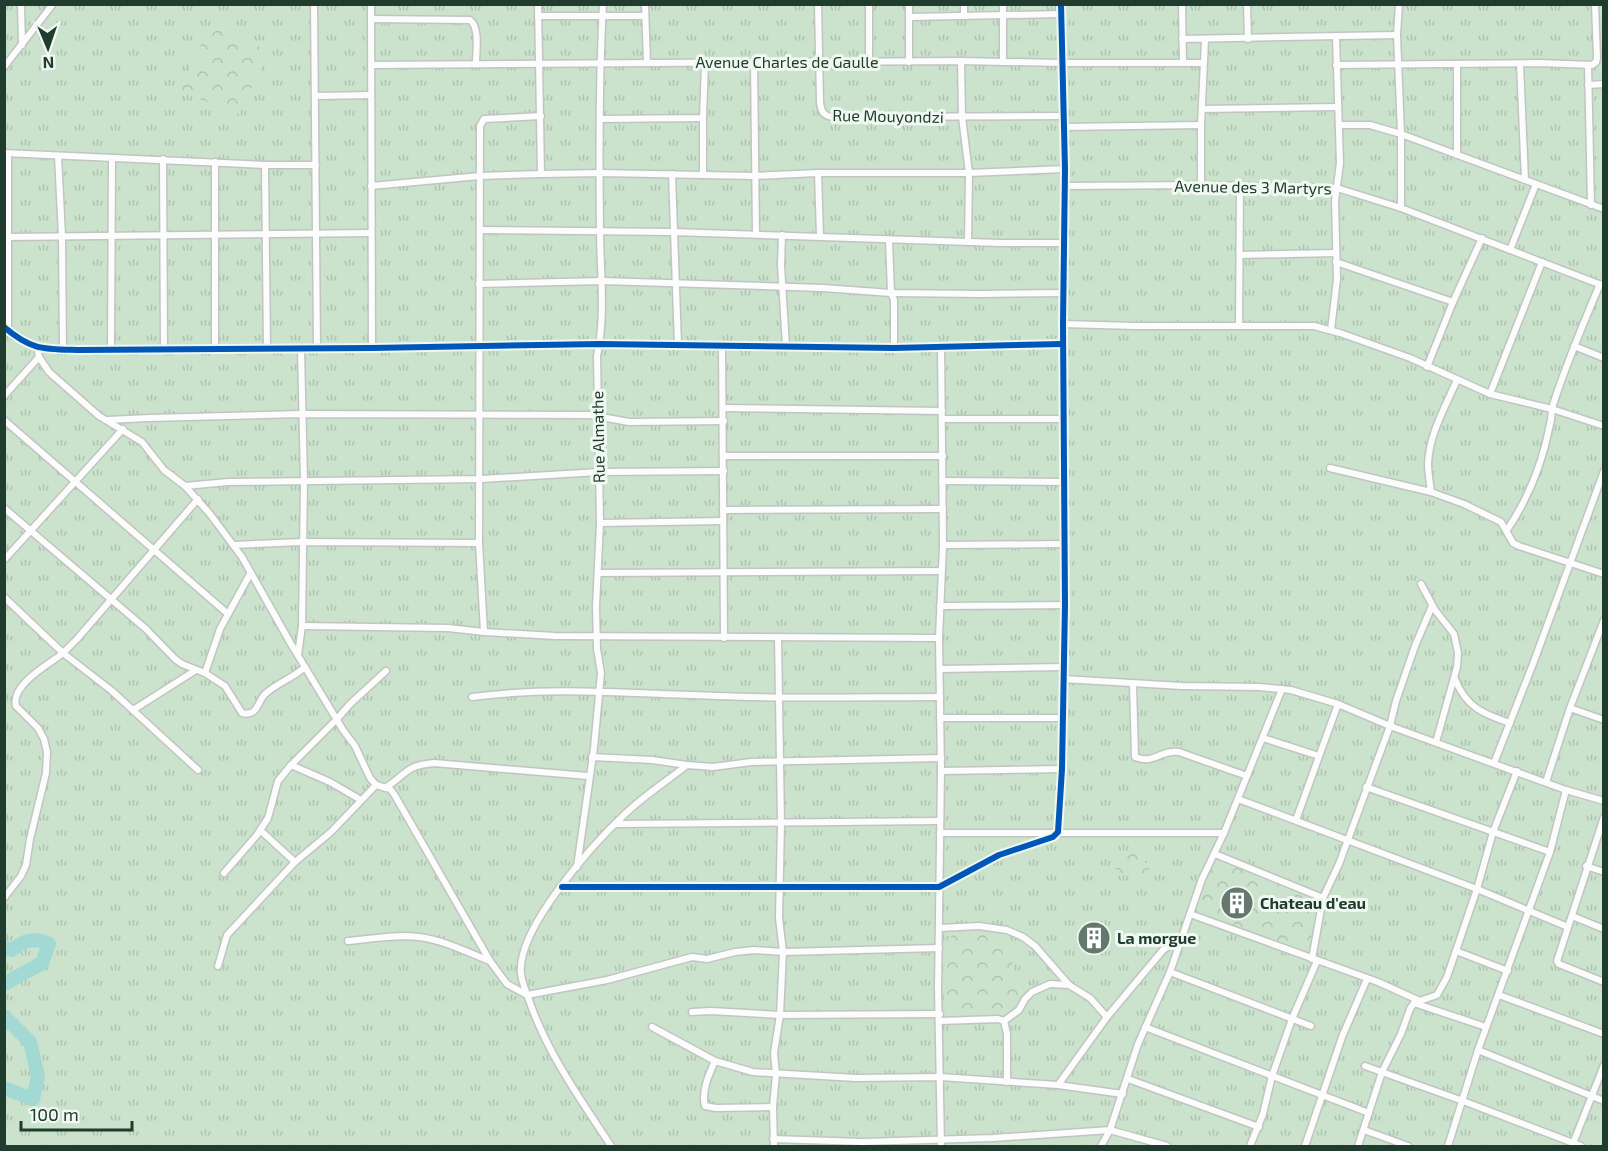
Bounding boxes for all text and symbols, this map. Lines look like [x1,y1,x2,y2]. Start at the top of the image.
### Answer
north arrow [18,18,78,78]
street label: Avenue Charles de Gaulle [695,52,879,71]
text: N [42,54,55,73]
street label: Rue Mouyondzi [832,105,944,126]
street label: Avenue des 3 Martyrs [1174,176,1332,197]
street label: Rue Almathe [587,391,608,483]
building icon: Chateau d'eau [1219,885,1255,921]
place label: Chateau d'eau [1260,893,1366,912]
building icon: La morgue [1076,920,1112,956]
place label: La morgue [1117,928,1196,947]
scale bar [21,1094,132,1132]
text: 100 m [30,1103,79,1125]

